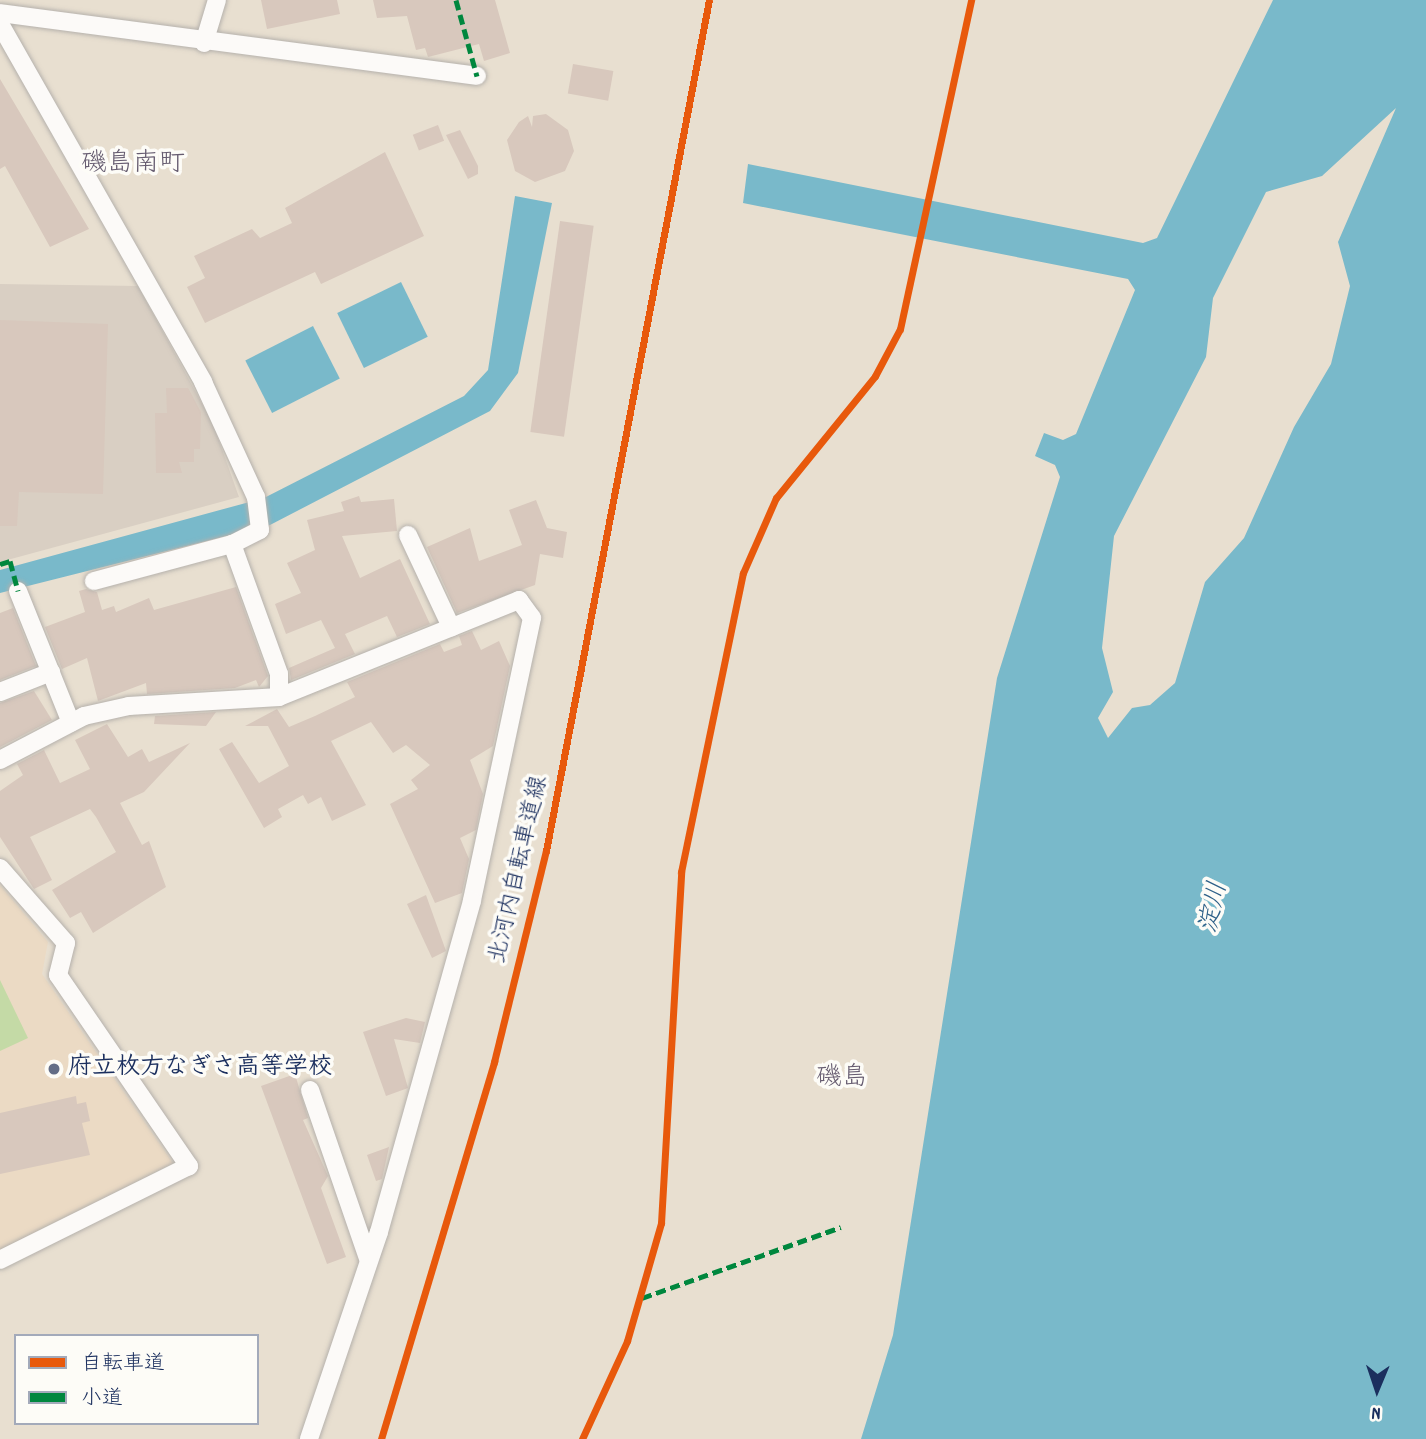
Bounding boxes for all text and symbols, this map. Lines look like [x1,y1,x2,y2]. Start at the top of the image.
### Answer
district label: 磯島南町 [81,149,185,181]
street label: 北河内自転車道線 [484,773,556,967]
water label: 淀川 [1194,879,1236,937]
place label: 府立枚方なぎさ高等学校 [68,1055,332,1083]
marker: 府立枚方なぎさ高等学校 [46,1061,62,1077]
district label: 磯島 [816,1063,868,1095]
legend [14,1334,259,1425]
text: 自転車道 [81,1350,165,1380]
north arrow [1342,1355,1412,1425]
text: 小道 [81,1385,123,1415]
text: N [1371,1398,1381,1425]

